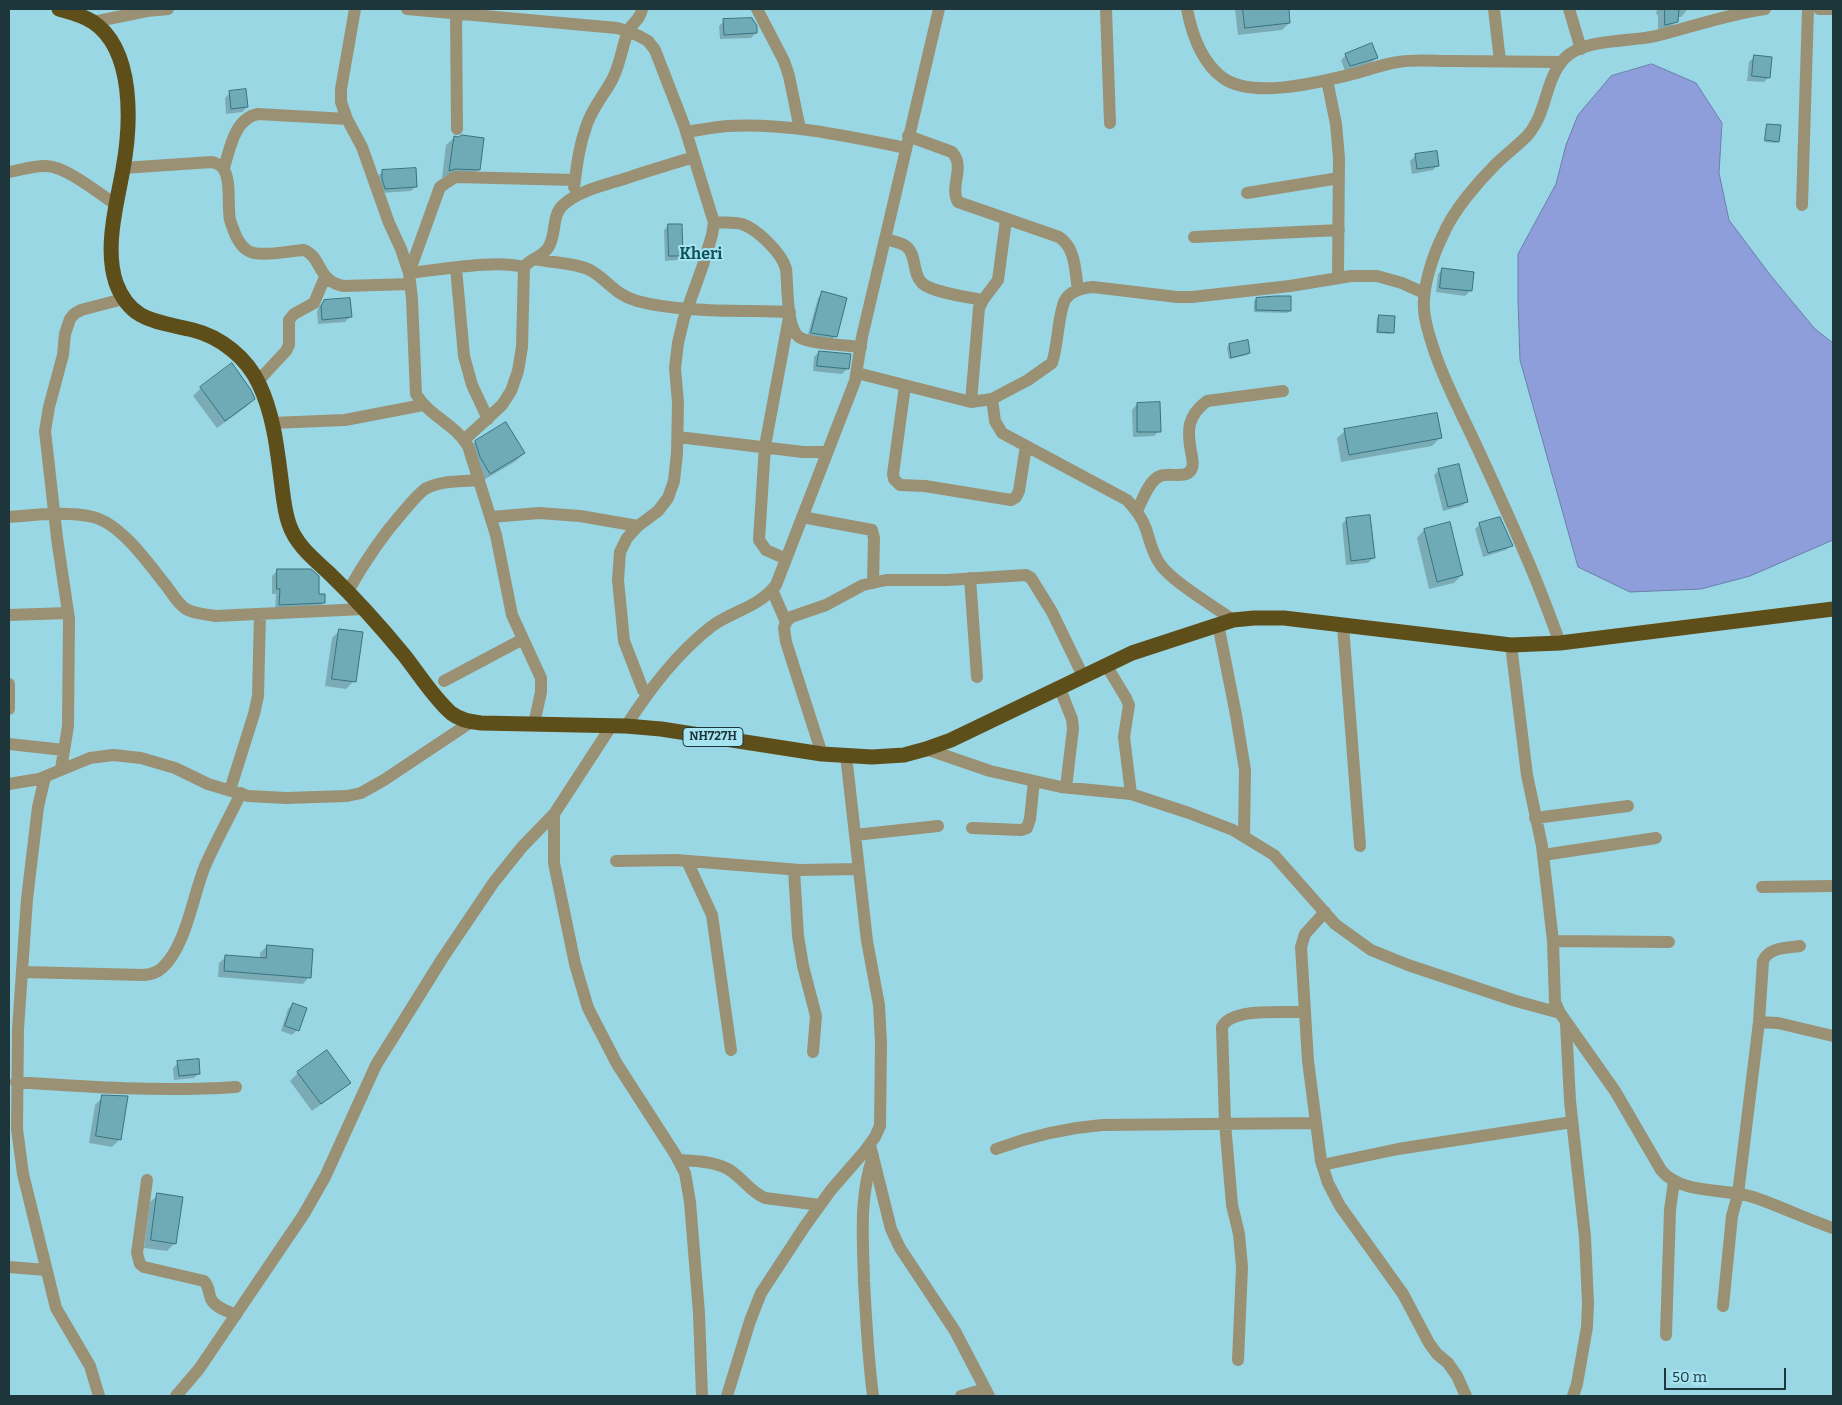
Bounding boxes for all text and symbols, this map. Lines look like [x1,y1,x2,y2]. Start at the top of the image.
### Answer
district label: Kheri [680,245,722,265]
road number: NH727H [683,728,743,746]
scale bar [1667,1358,1790,1390]
text: 50 m [1672,1368,1707,1386]

